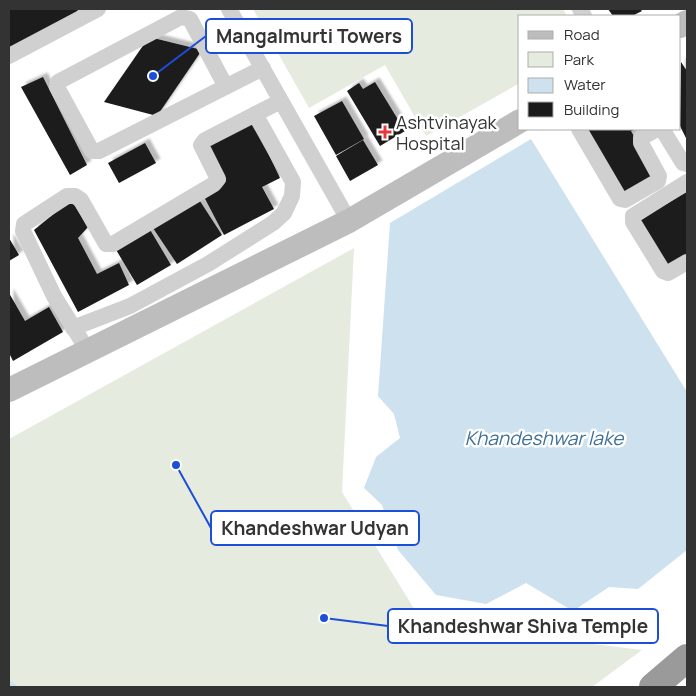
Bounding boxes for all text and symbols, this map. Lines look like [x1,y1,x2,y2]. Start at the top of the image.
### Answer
legend [518,15,681,130]
callout: Mangalmurti Towers [206,19,412,53]
text: Mangalmurti Towers [216,23,402,49]
text: Road [564,24,600,45]
text: Park [564,49,594,70]
text: Water [564,74,606,95]
text: Building [564,99,619,120]
place label: Ashtvinayak Hospital [396,110,497,155]
marker: Ashtvinayak Hospital [378,125,392,139]
water label: Khandeshwar lake [465,425,625,451]
callout: Khandeshwar Udyan [211,511,419,545]
text: Khandeshwar Udyan [221,515,409,541]
callout: Khandeshwar Shiva Temple [388,609,658,643]
text: Khandeshwar Shiva Temple [398,613,648,639]

